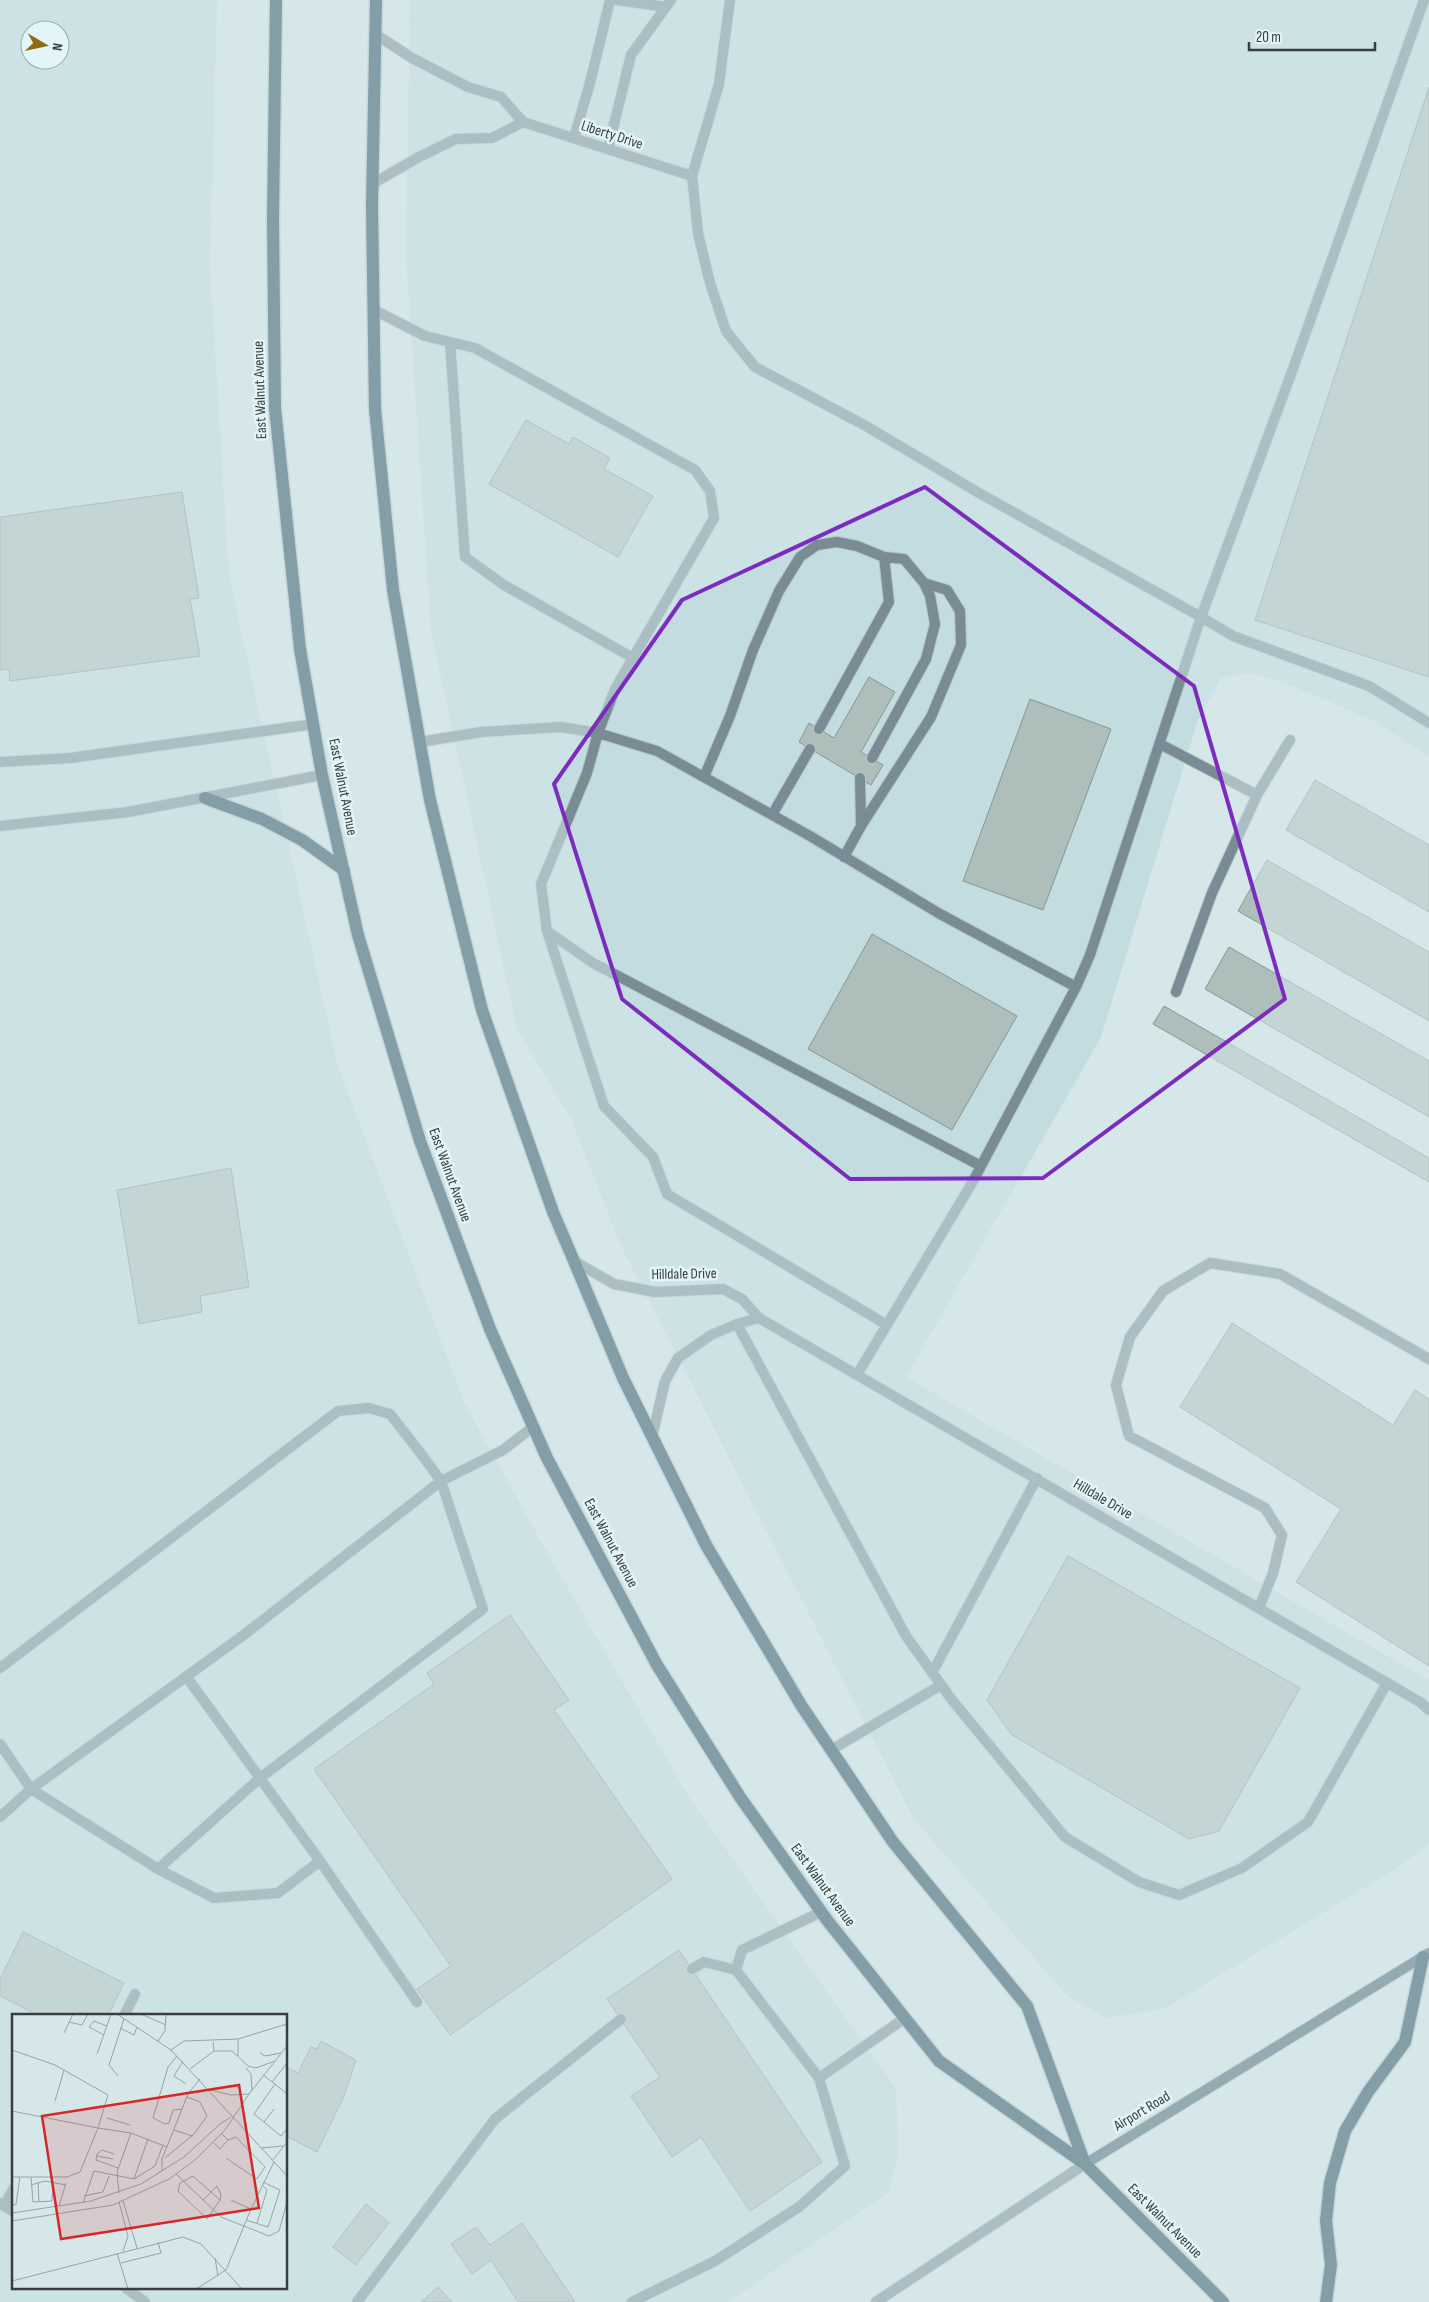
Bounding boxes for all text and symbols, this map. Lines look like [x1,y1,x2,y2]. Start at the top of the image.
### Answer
north arrow [20,20,70,70]
scale bar [1249,20,1375,52]
text: 20 m [1256,28,1281,47]
text: N [48,42,66,52]
street label: Liberty Drive [579,116,645,154]
street label: East Walnut Avenue [249,341,271,439]
street label: East Walnut Avenue [324,737,362,837]
street label: East Walnut Avenue [424,1126,476,1224]
street label: Hilldale Drive [651,1264,717,1284]
street label: Hilldale Drive [1070,1474,1136,1524]
street label: East Walnut Avenue [580,1495,642,1591]
street label: East Walnut Avenue [786,1840,860,1930]
inset map [12,2014,288,2290]
street label: Airport Road [1110,2087,1174,2136]
street label: East Walnut Avenue [1124,2180,1206,2262]

